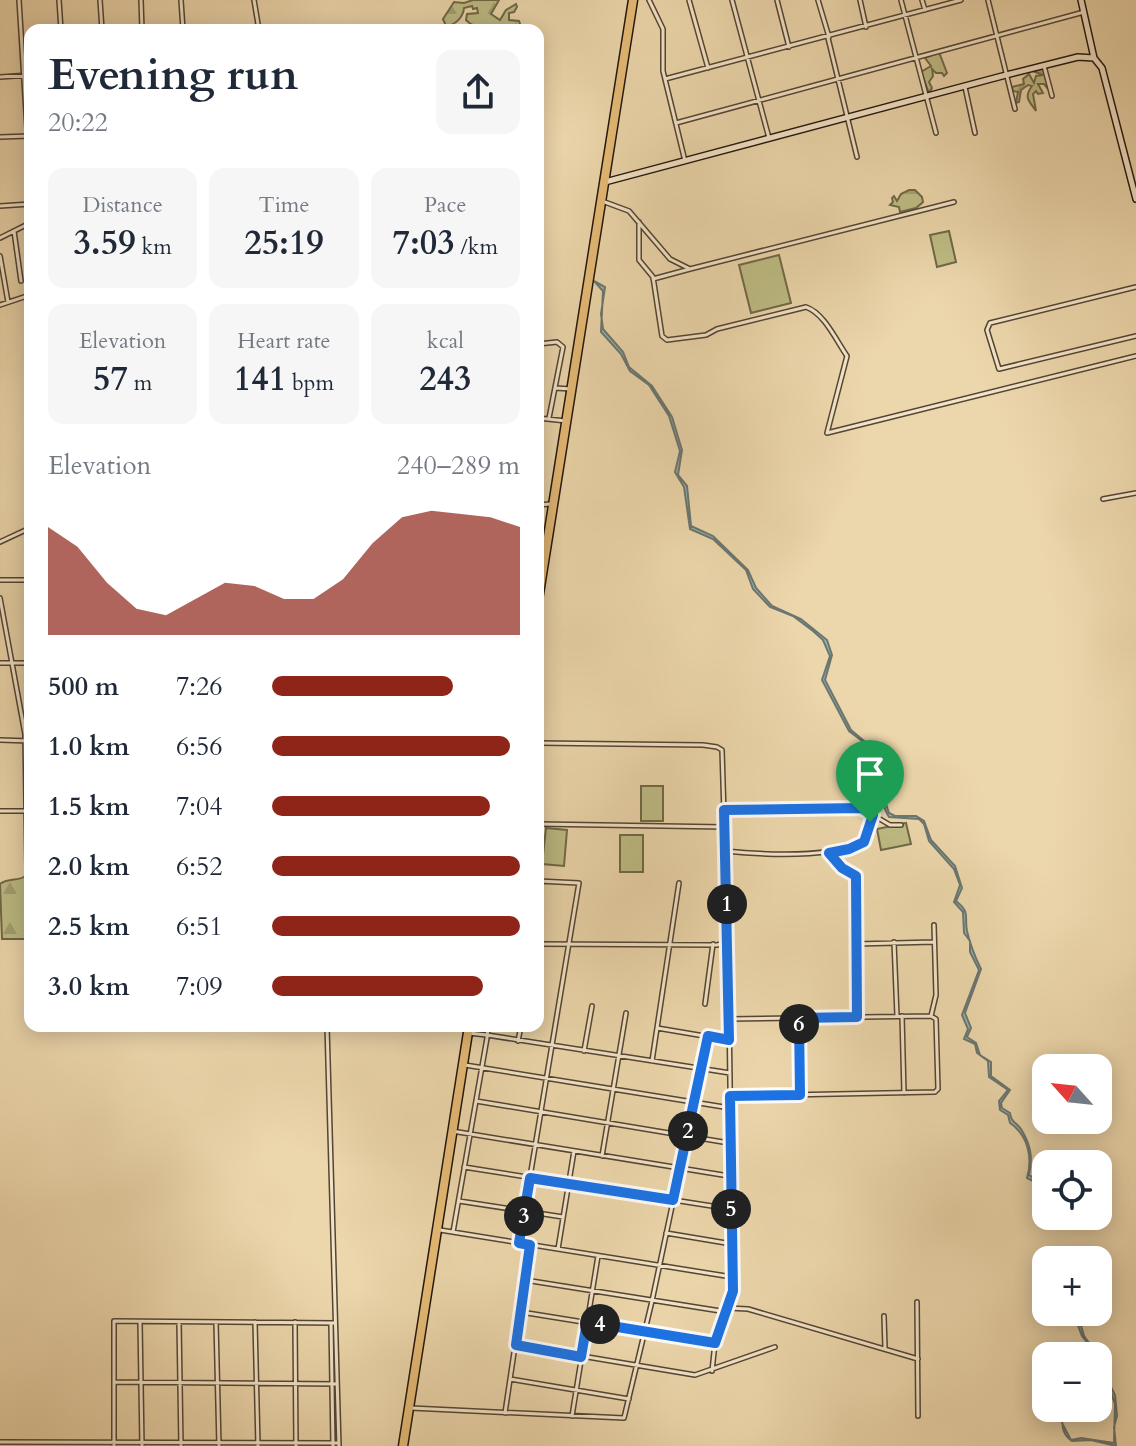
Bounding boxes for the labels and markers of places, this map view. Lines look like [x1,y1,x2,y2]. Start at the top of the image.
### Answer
pin [836,740,904,822]
pin: 1 [707,884,747,924]
pin: 6 [779,1004,819,1044]
pin: 2 [668,1111,708,1151]
pin: 5 [711,1189,751,1229]
pin: 3 [504,1196,544,1236]
pin: 4 [580,1304,620,1344]

